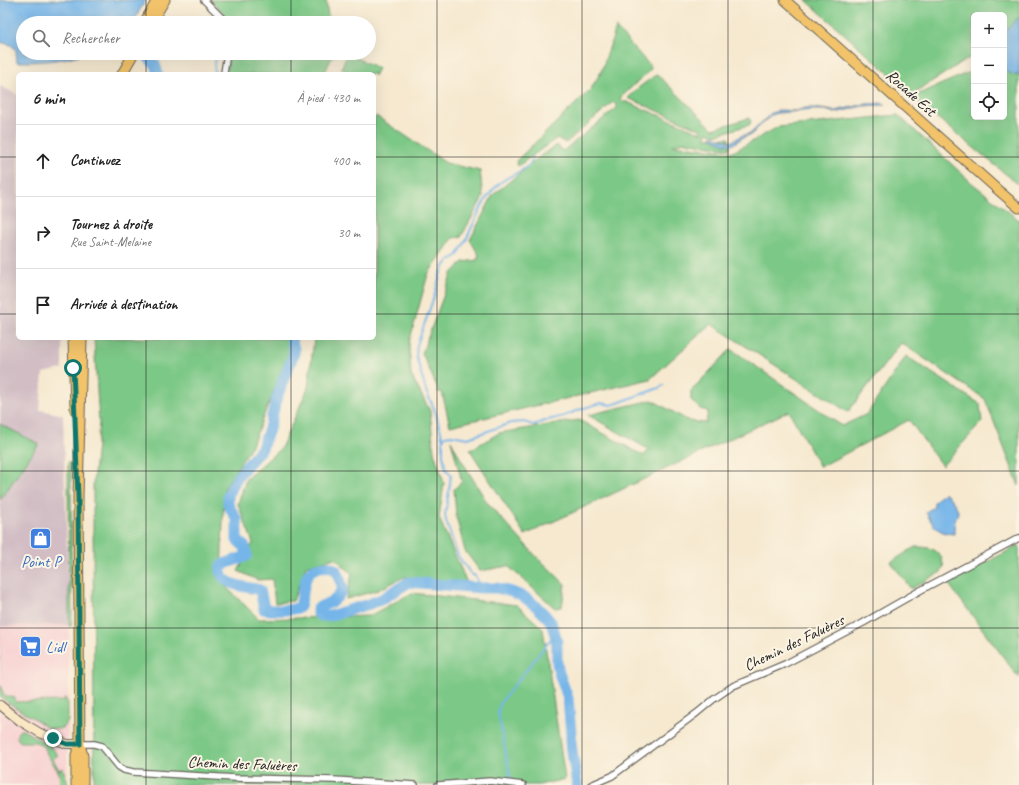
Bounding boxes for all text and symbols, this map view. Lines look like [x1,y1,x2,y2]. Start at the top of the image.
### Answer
map controls [971,12,1007,120]
button: + [971,12,1007,48]
search box [16,16,376,60]
icon: search [30,27,52,49]
text: Rechercher [62,29,120,48]
button: − [971,48,1007,84]
street label: Rocade Est [882,65,942,122]
button: locate [971,84,1007,120]
text: 6 min [32,88,65,109]
text: À pied · 430 m [297,90,360,106]
icon: ahead [32,150,54,172]
text: Continuez [70,151,120,170]
text: 400 m [332,153,360,169]
text: Tournez à droite [70,215,152,234]
icon: right [32,222,54,244]
text: 30 m [338,225,360,241]
text: Rue Saint-Melaine [70,234,151,250]
icon: arrive [32,294,54,316]
text: Arrivée à destination [70,295,178,314]
route start [64,359,82,377]
shop icon: Point P [28,525,54,551]
place label: Point P [21,552,63,572]
street label: Chemin des Faluères [741,609,849,676]
supermarket icon: Lidl [17,634,43,660]
place label: Lidl [46,637,68,657]
route end [44,729,62,747]
street label: Chemin des Faluères [187,752,298,776]

